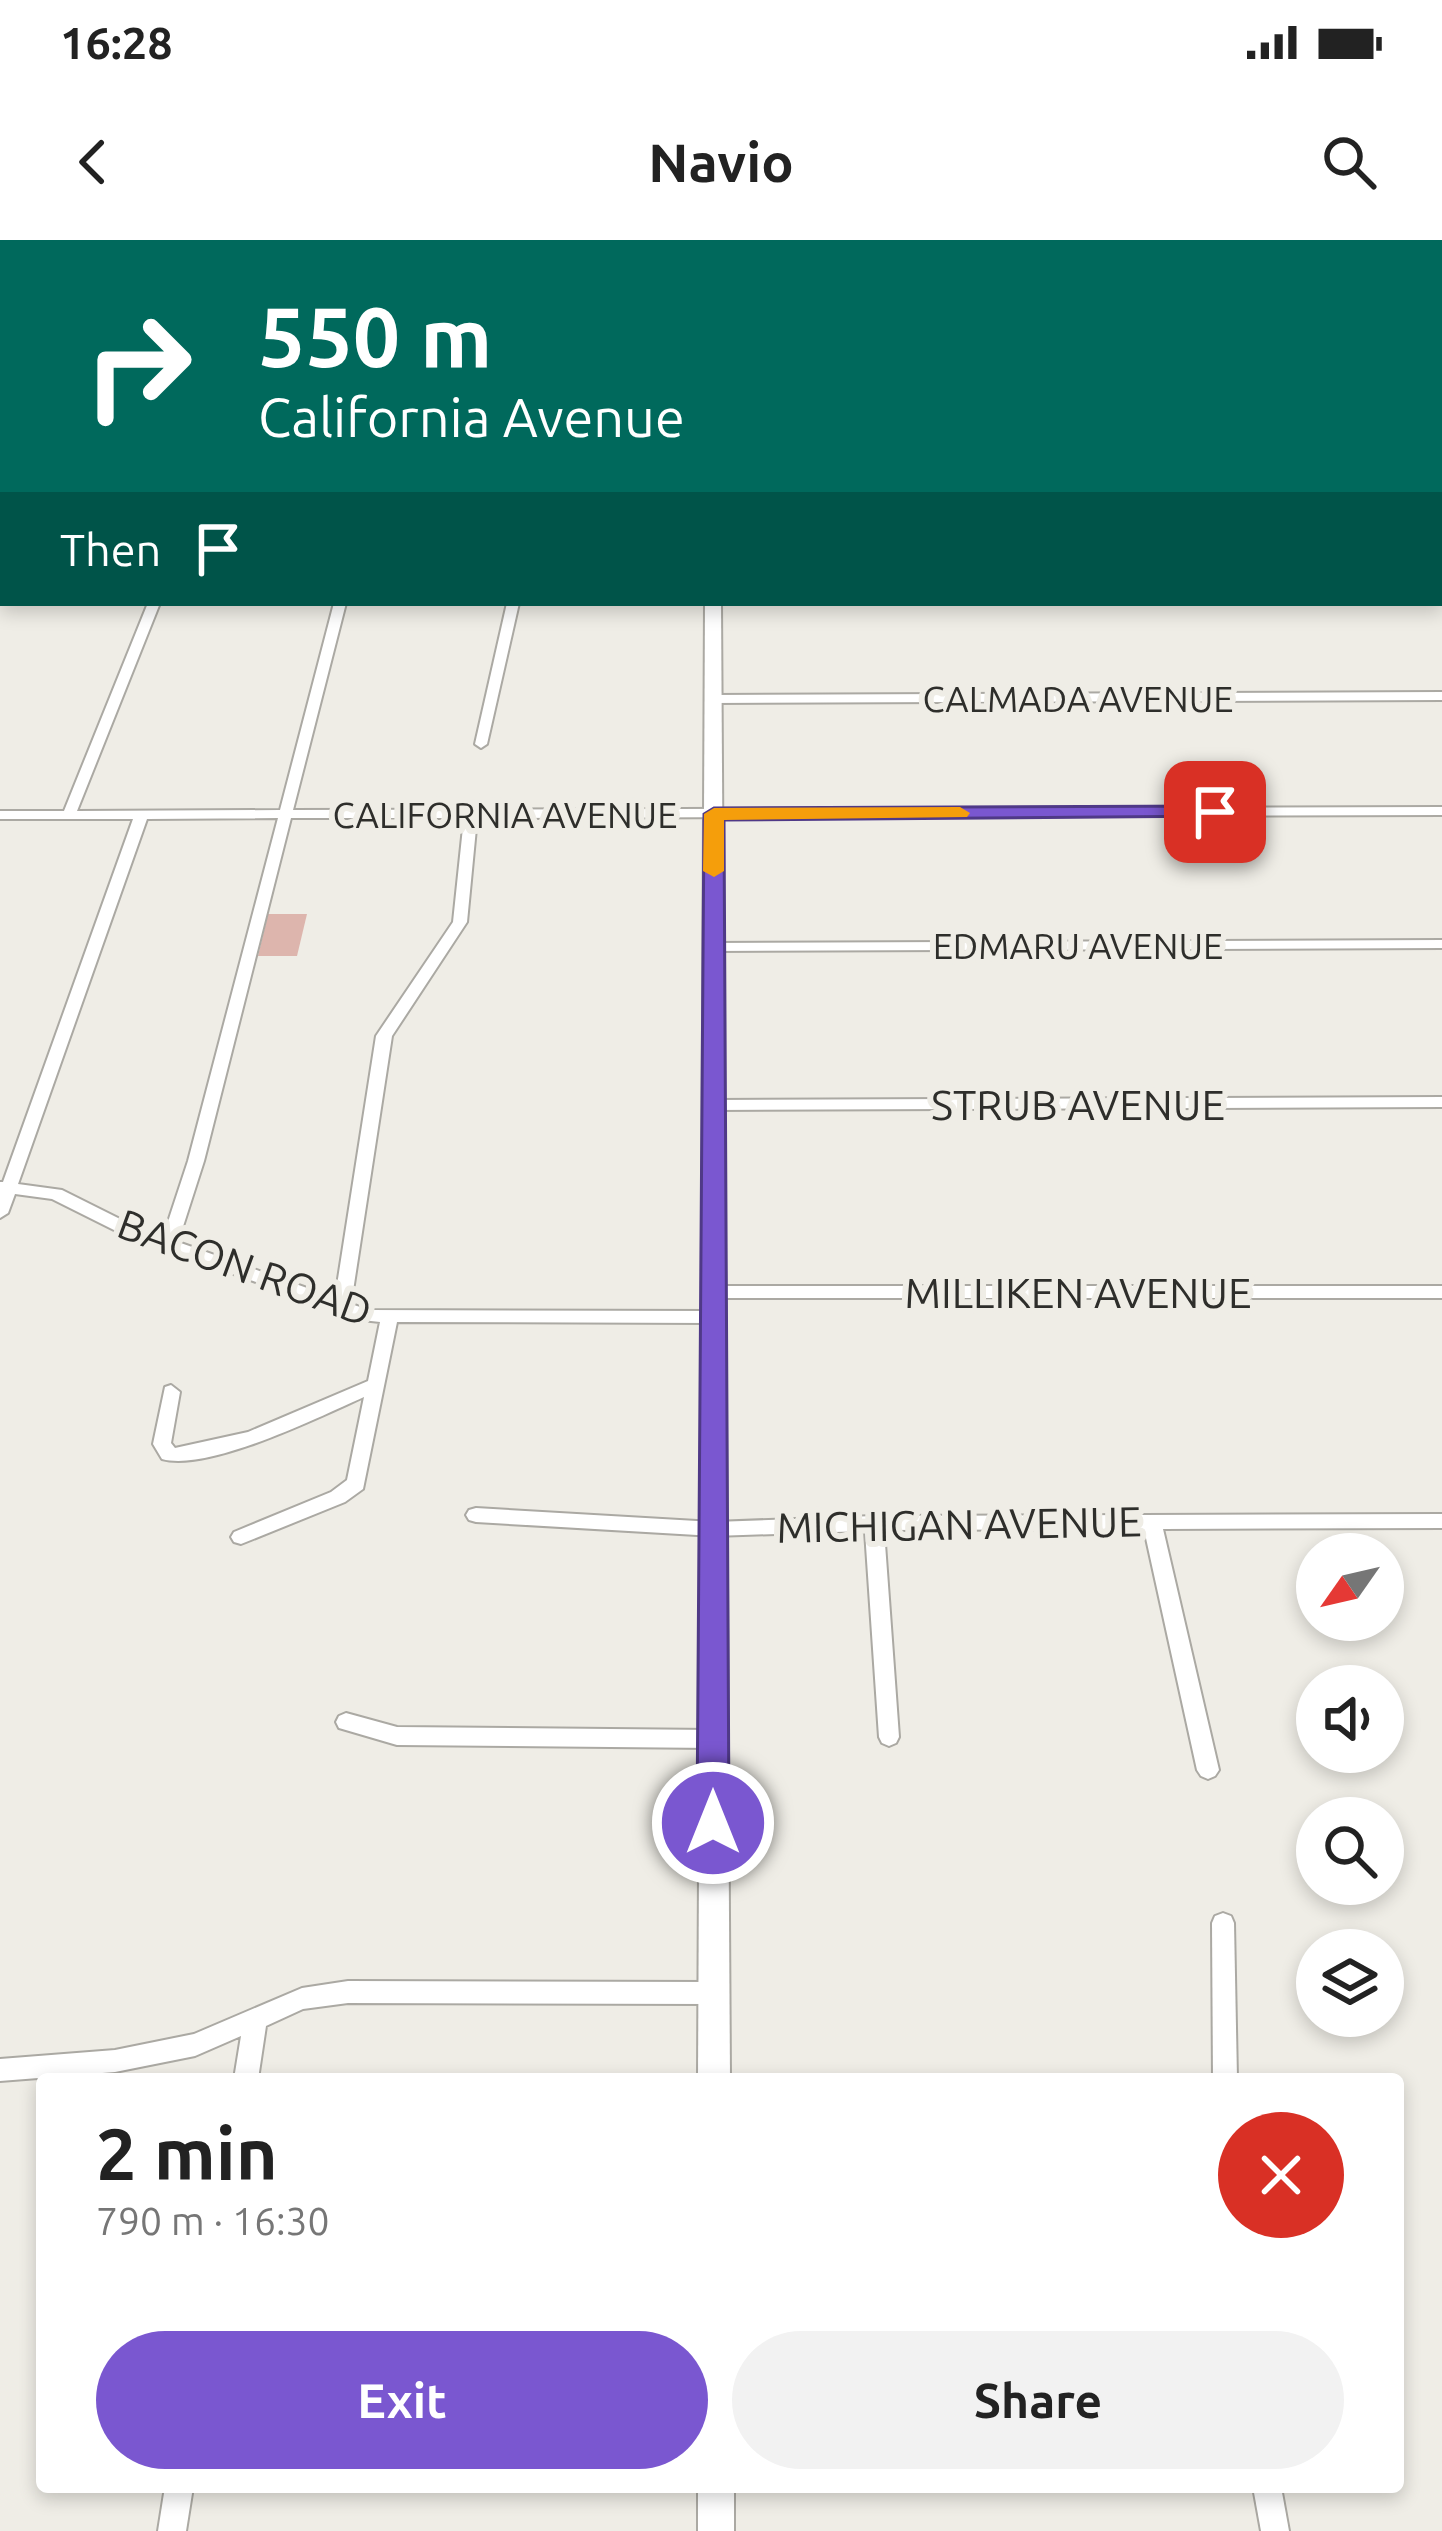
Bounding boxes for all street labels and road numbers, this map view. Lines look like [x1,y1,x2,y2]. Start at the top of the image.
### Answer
street label: CALMADA AVENUE [922,678,1234,719]
street label: CALIFORNIA AVENUE [333,794,677,835]
street label: EDMARU AVENUE [933,925,1223,966]
street label: STRUB AVENUE [931,1081,1225,1128]
street label: BACON ROAD [112,1199,378,1335]
street label: MILLIKEN AVENUE [904,1269,1252,1316]
street label: MICHIGAN AVENUE [776,1497,1142,1551]

